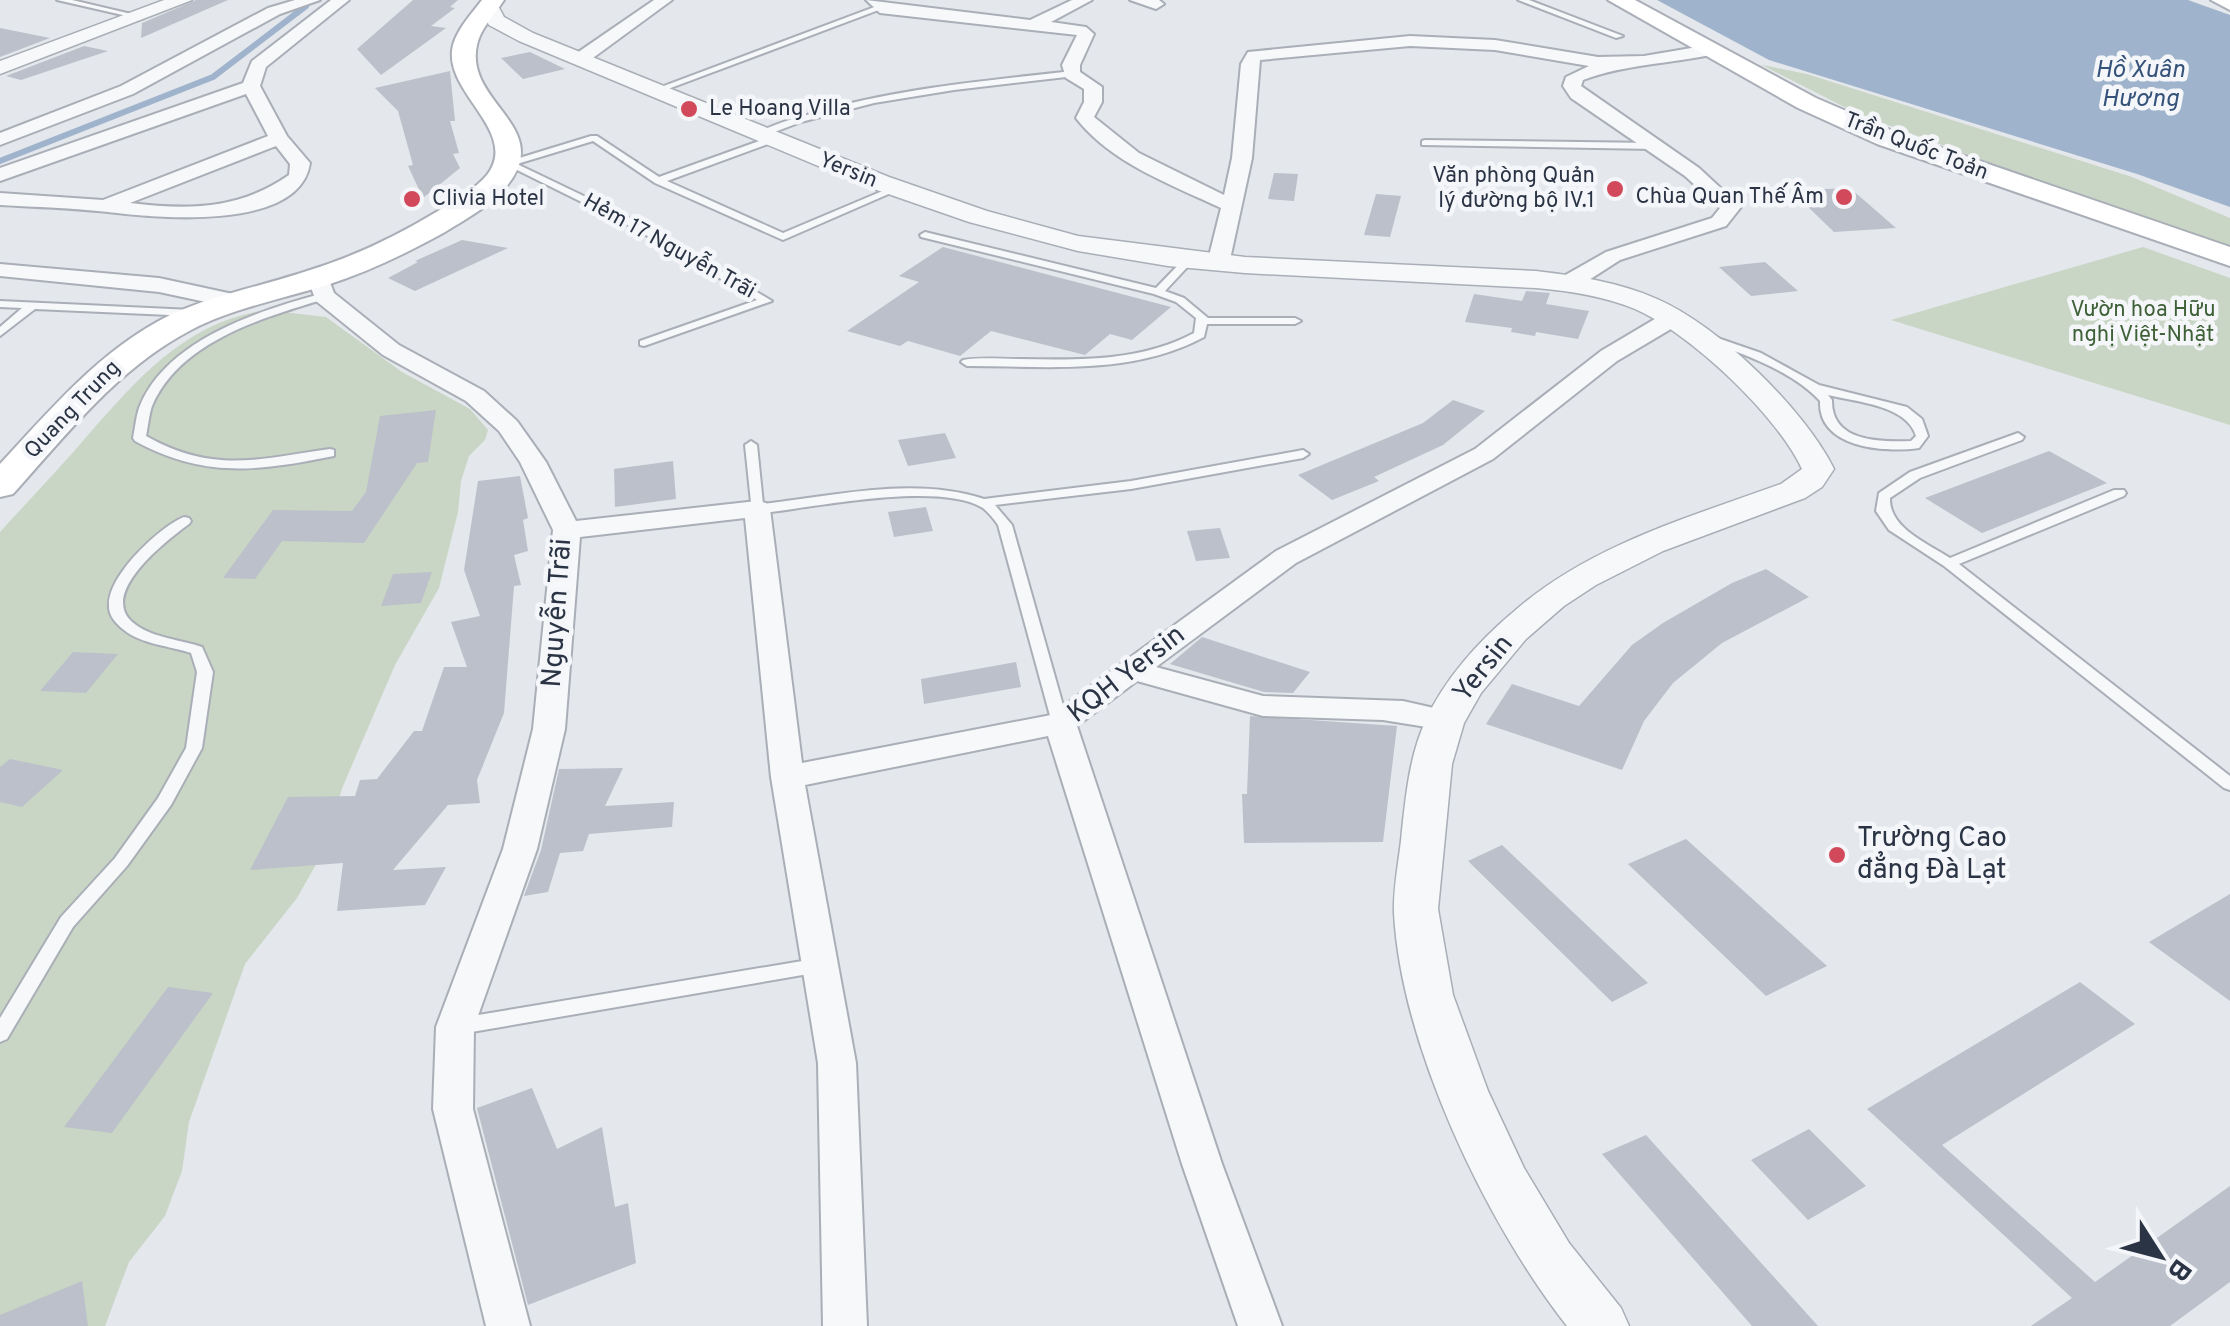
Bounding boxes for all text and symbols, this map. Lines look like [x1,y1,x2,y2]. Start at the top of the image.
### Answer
water label: Hồ Xuân Hương [2095,55,2185,116]
place label: Le Hoang Villa [709,96,851,123]
marker: Le Hoang Villa [678,98,700,120]
street label: Trần Quốc Toản [1840,105,1993,187]
street label: Yersin [815,147,881,195]
place label: Văn phòng Quản lý đường bộ IV.1 [1432,163,1595,215]
marker: Văn phòng Quản lý đường bộ IV.1 [1604,178,1626,200]
place label: Chùa Quan Thế Âm [1636,182,1824,211]
place label: Clivia Hotel [432,186,544,213]
marker: Chùa Quan Thế Âm [1833,186,1855,208]
street label: Hẻm 17 Nguyễn Trãi [578,187,761,306]
marker: Clivia Hotel [401,188,423,210]
park label: Vườn hoa Hữu nghị Việt-Nhật [2070,297,2216,349]
street label: Quang Trung [19,355,127,465]
street label: Nguyễn Trãi [533,537,581,689]
street label: KQH Yersin [1061,618,1193,732]
street label: Yersin [1446,628,1522,710]
place label: Trường Cao đẳng Đà Lạt [1857,821,2007,889]
marker: Trường Cao đẳng Đà Lạt [1826,844,1848,866]
north arrow [2110,1206,2210,1306]
text: B [2158,1251,2198,1287]

